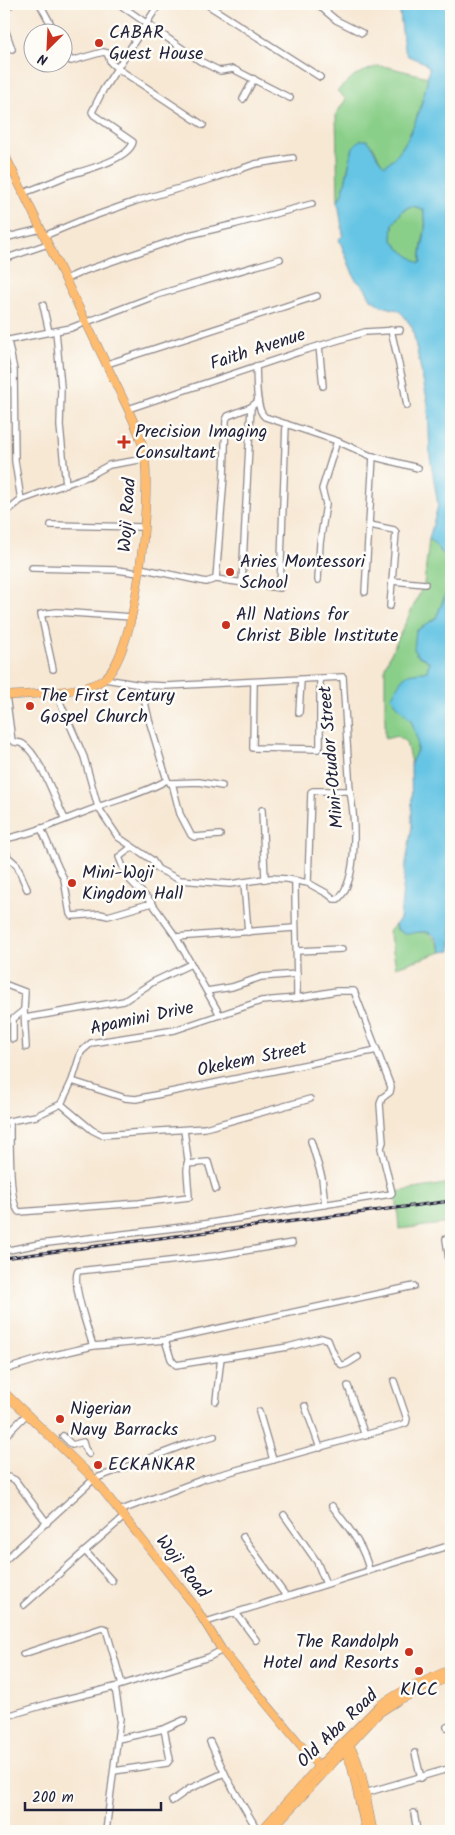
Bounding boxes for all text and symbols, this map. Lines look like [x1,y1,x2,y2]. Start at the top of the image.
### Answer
place label: CABAR Guest House [109,19,203,69]
north arrow [22,22,72,72]
marker: CABAR Guest House [93,37,105,49]
text: N [34,47,52,71]
street label: Faith Avenue [206,321,310,379]
place label: Precision Imaging Consultant [135,418,267,468]
marker: Precision Imaging Consultant [117,435,131,449]
street label: Woji Road [111,476,145,553]
place label: Aries Montessori School [240,548,366,598]
marker: Aries Montessori School [224,566,236,578]
place label: All Nations for Christ Bible Institute [236,601,398,651]
marker: All Nations for Christ Bible Institute [220,619,232,631]
place label: The First Century Gospel Church [40,682,175,732]
street label: Mini-Otudor Street [311,683,353,830]
marker: The First Century Gospel Church [24,700,36,712]
place label: Mini-Woji Kingdom Hall [82,859,184,909]
marker: Mini-Woji Kingdom Hall [66,877,78,889]
street label: Apamini Drive [88,994,196,1044]
street label: Okekem Street [195,1034,310,1086]
place label: Nigerian Navy Barracks [70,1395,179,1445]
marker: Nigerian Navy Barracks [54,1413,66,1425]
place label: ECKANKAR [108,1451,195,1480]
marker: ECKANKAR [92,1459,104,1471]
street label: Woji Road [148,1529,217,1606]
place label: The Randolph Hotel and Resorts [263,1628,399,1678]
marker: The Randolph Hotel and Resorts [403,1646,415,1658]
marker: KICC [413,1665,425,1677]
place label: KICC [400,1676,438,1705]
street label: Old Aba Road [291,1682,386,1775]
scale bar [25,1780,161,1812]
text: 200 m [32,1786,74,1810]

